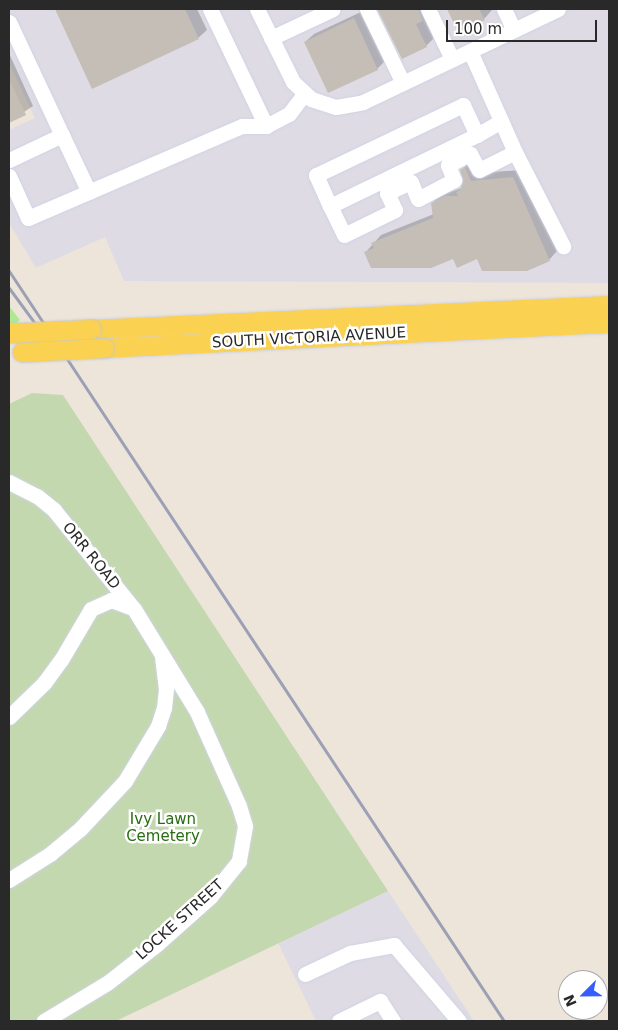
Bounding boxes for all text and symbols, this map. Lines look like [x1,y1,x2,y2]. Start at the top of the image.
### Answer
scale bar [448,10,599,42]
text: 100 m [454,20,502,38]
street label: SOUTH VICTORIA AVENUE [212,324,406,352]
street label: ORR ROAD [58,519,124,593]
park label: Ivy Lawn Cemetery [126,810,200,845]
street label: LOCKE STREET [133,876,227,964]
north arrow [558,970,608,1020]
text: N [560,992,580,1009]

